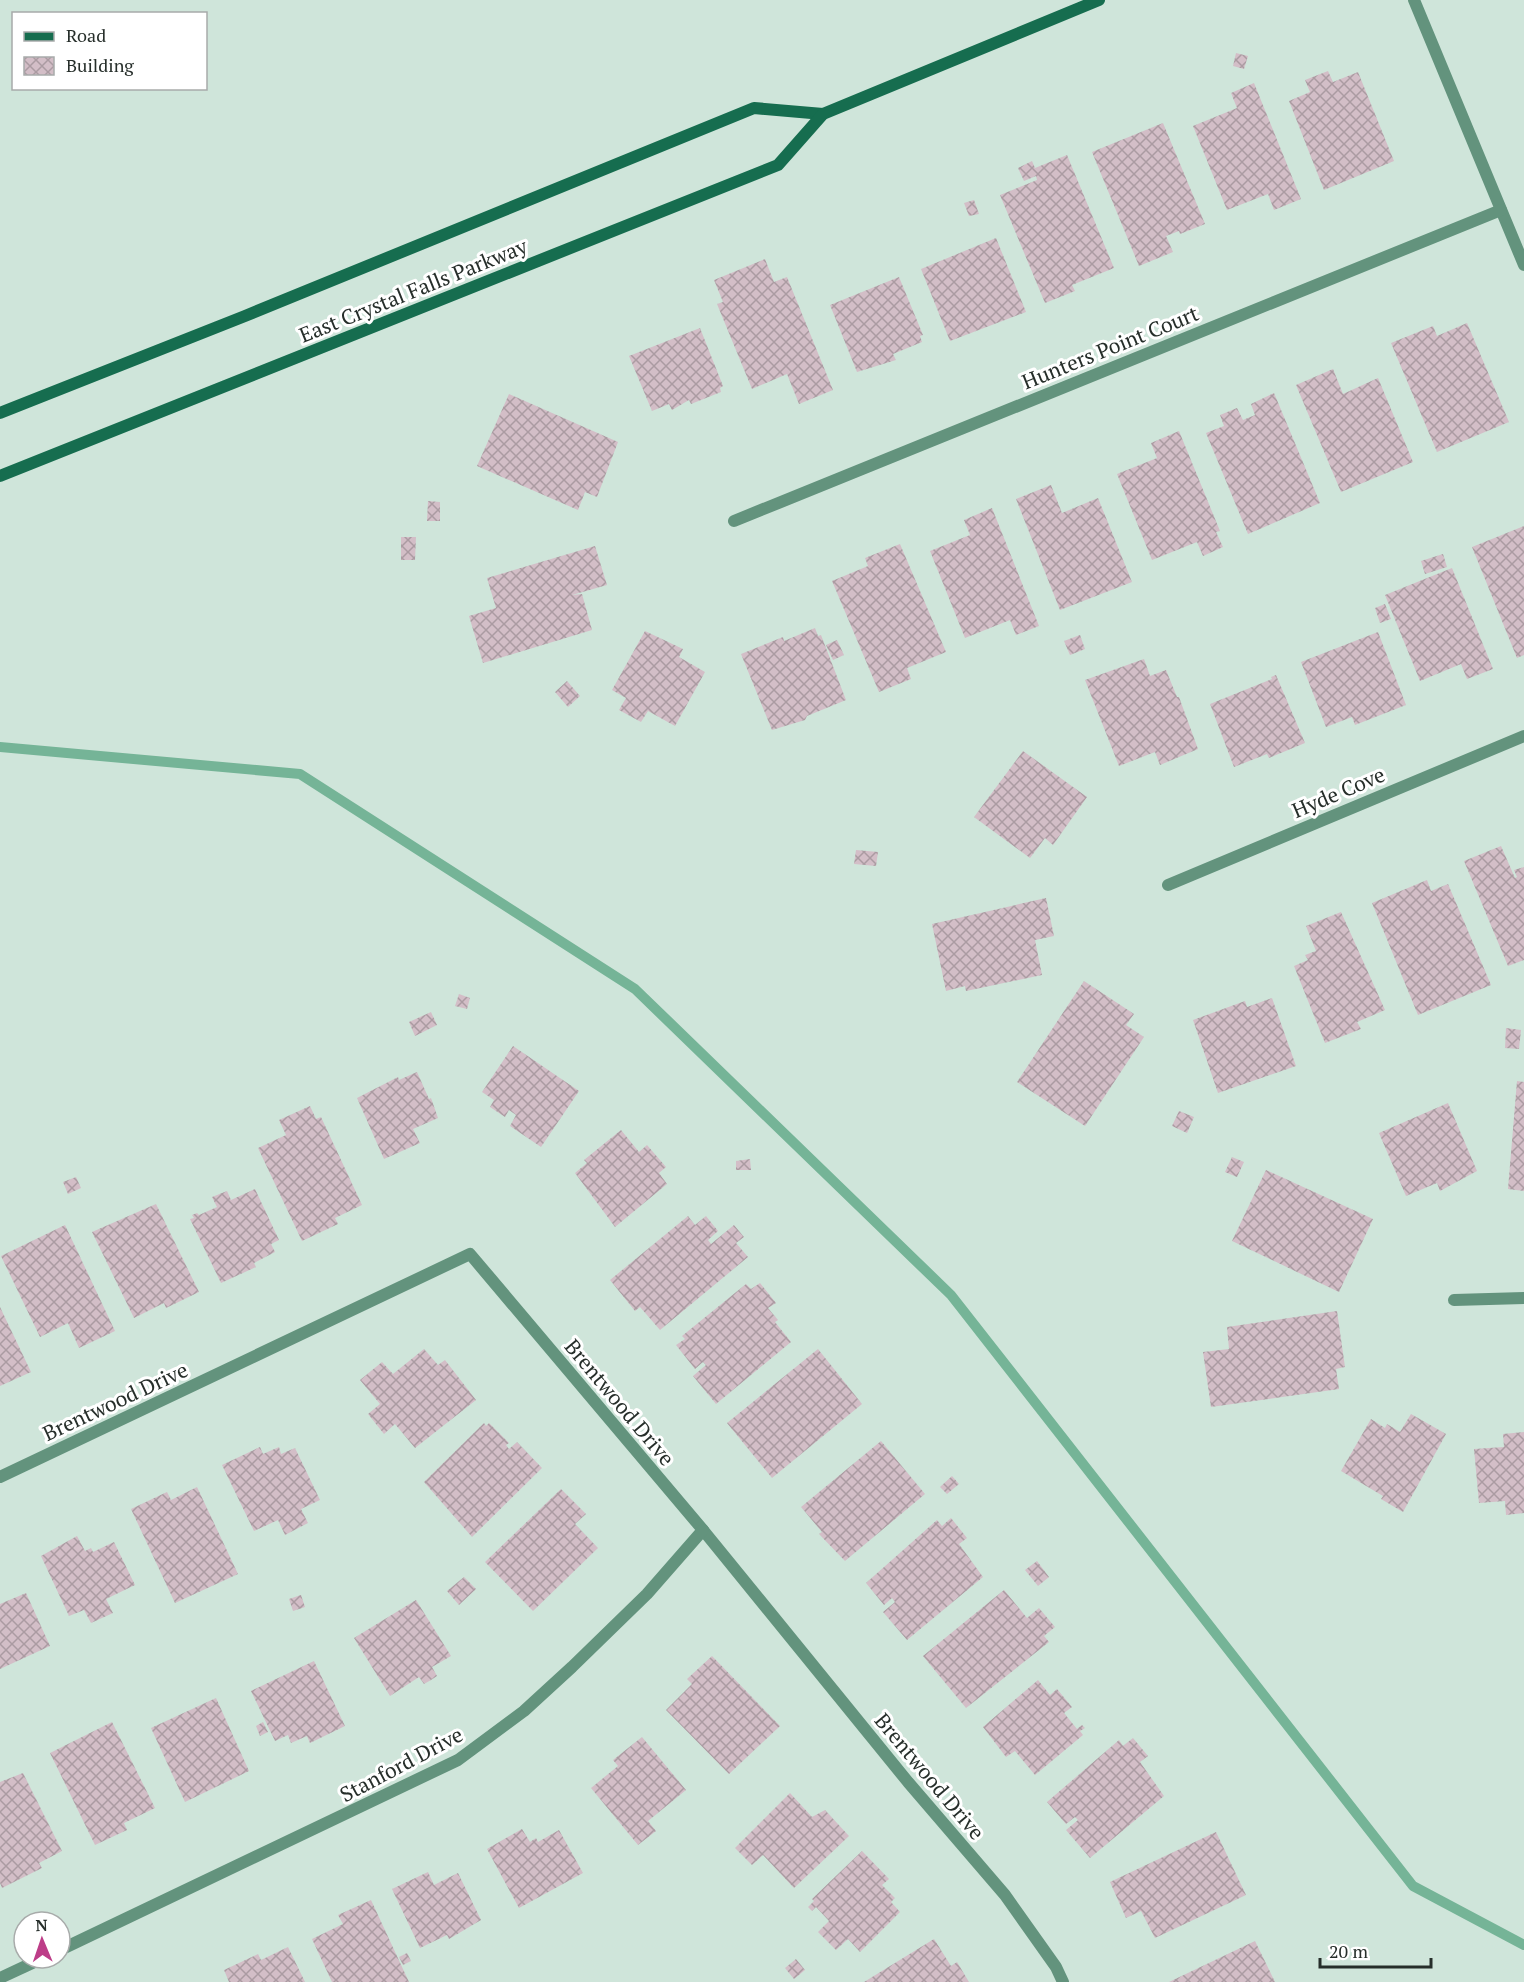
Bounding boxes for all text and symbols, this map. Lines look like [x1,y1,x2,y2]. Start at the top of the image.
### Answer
legend [12,12,207,90]
text: Road [66,23,106,47]
text: Building [66,53,134,77]
street label: East Crystal Falls Parkway [295,231,532,349]
street label: Hunters Point Court [1018,299,1203,395]
street label: Hyde Cove [1287,760,1389,824]
street label: Brentwood Drive [559,1333,681,1471]
street label: Brentwood Drive [38,1355,192,1447]
street label: Brentwood Drive [869,1707,991,1845]
street label: Stanford Drive [335,1720,467,1808]
north arrow [12,1910,72,1970]
text: N [35,1914,48,1936]
scale bar [1320,1931,1431,1969]
text: 20 m [1329,1939,1369,1963]

